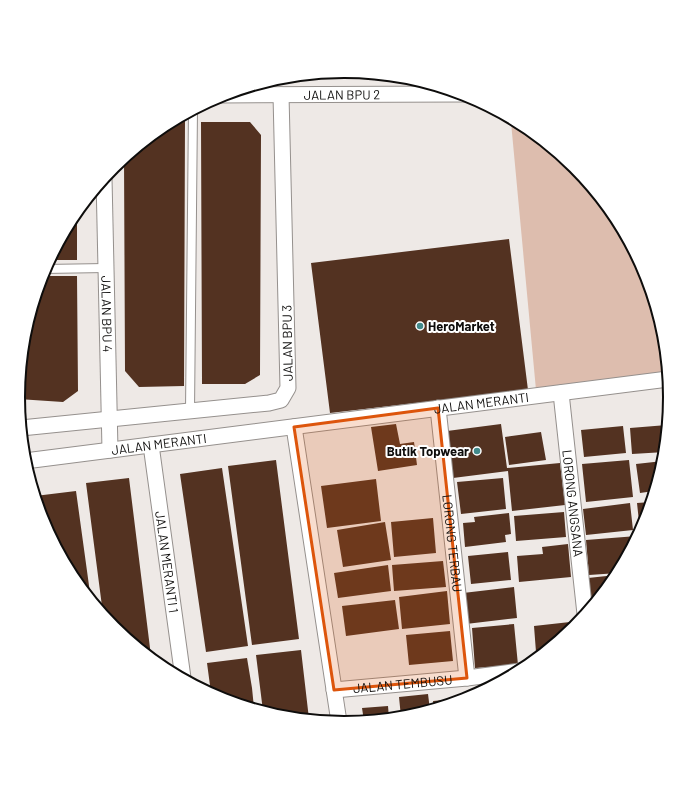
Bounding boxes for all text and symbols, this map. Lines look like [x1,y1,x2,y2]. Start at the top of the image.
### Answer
street label: JALAN BPU 2 [304,86,380,103]
street label: JALAN BPU 4 [98,275,116,352]
street label: JALAN BPU 3 [278,305,296,381]
place label: HeroMarket [428,318,495,334]
marker: HeroMarket [415,321,425,331]
street label: JALAN MERANTI [433,389,530,417]
street label: JALAN MERANTI [110,430,207,458]
place label: Butik Topwear [387,443,469,459]
marker: Butik Topwear [472,446,482,456]
street label: LORONG ANGSANA [559,449,587,558]
street label: LORONG TERBAU [439,494,466,593]
street label: JALAN MERANTI 1 [152,510,182,614]
street label: JALAN TEMBUSU [352,671,453,696]

